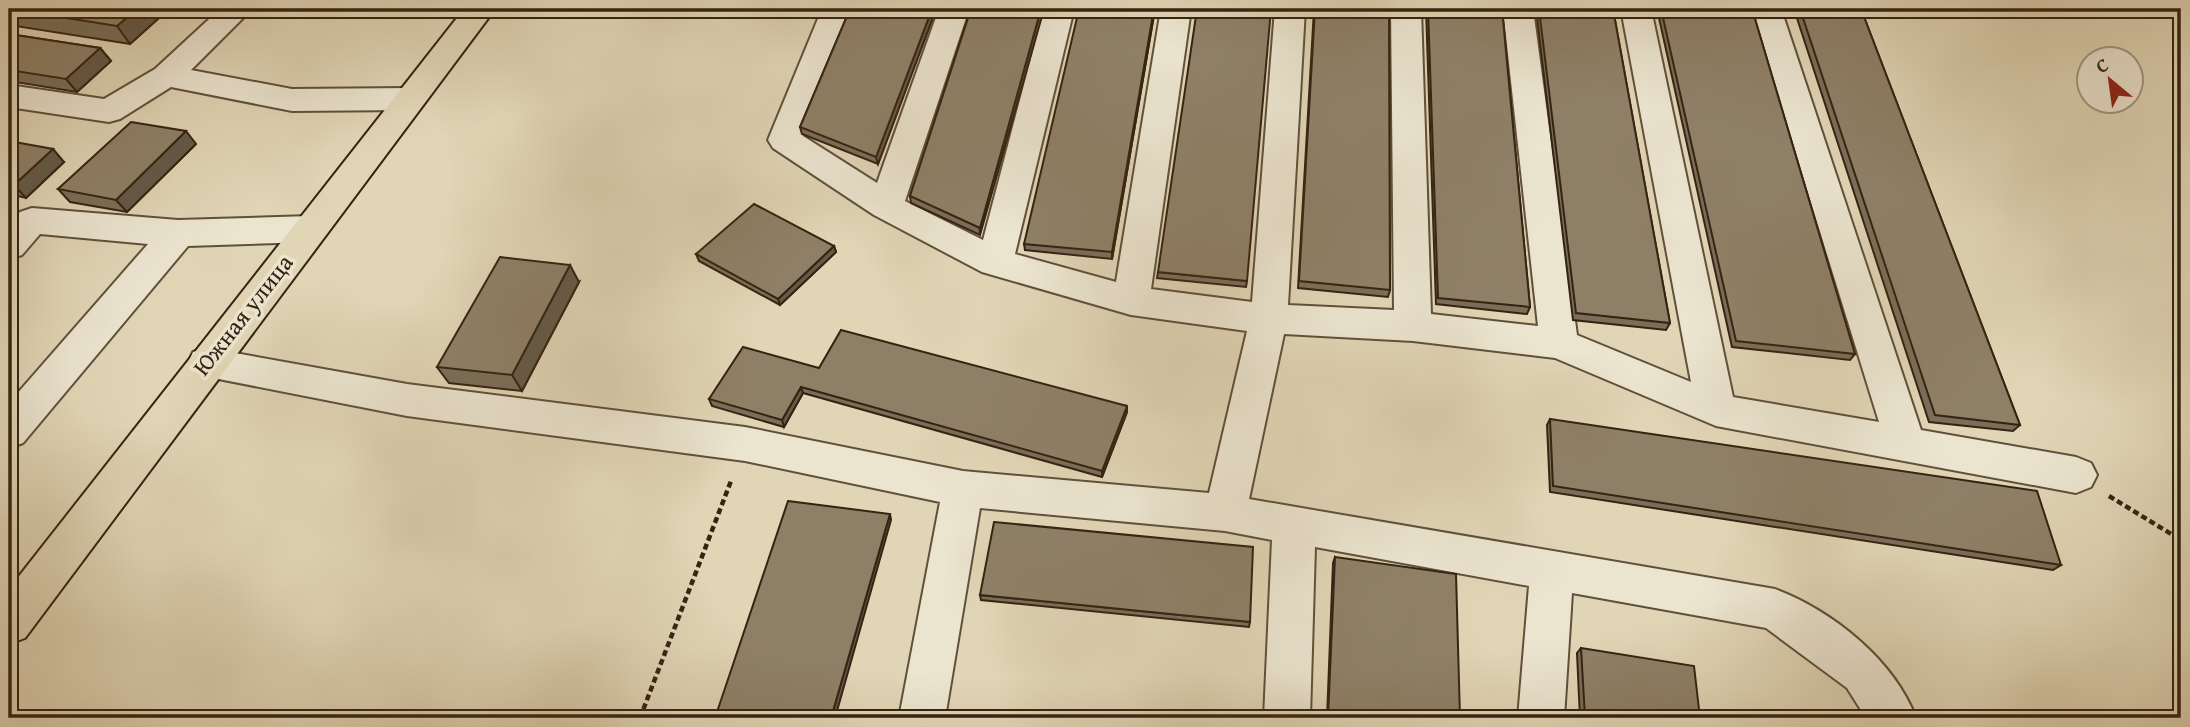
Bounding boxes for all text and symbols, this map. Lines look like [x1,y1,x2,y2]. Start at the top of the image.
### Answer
north arrow [2074,46,2144,116]
text: С [2090,50,2113,80]
street label: Южная улица [184,246,302,383]

